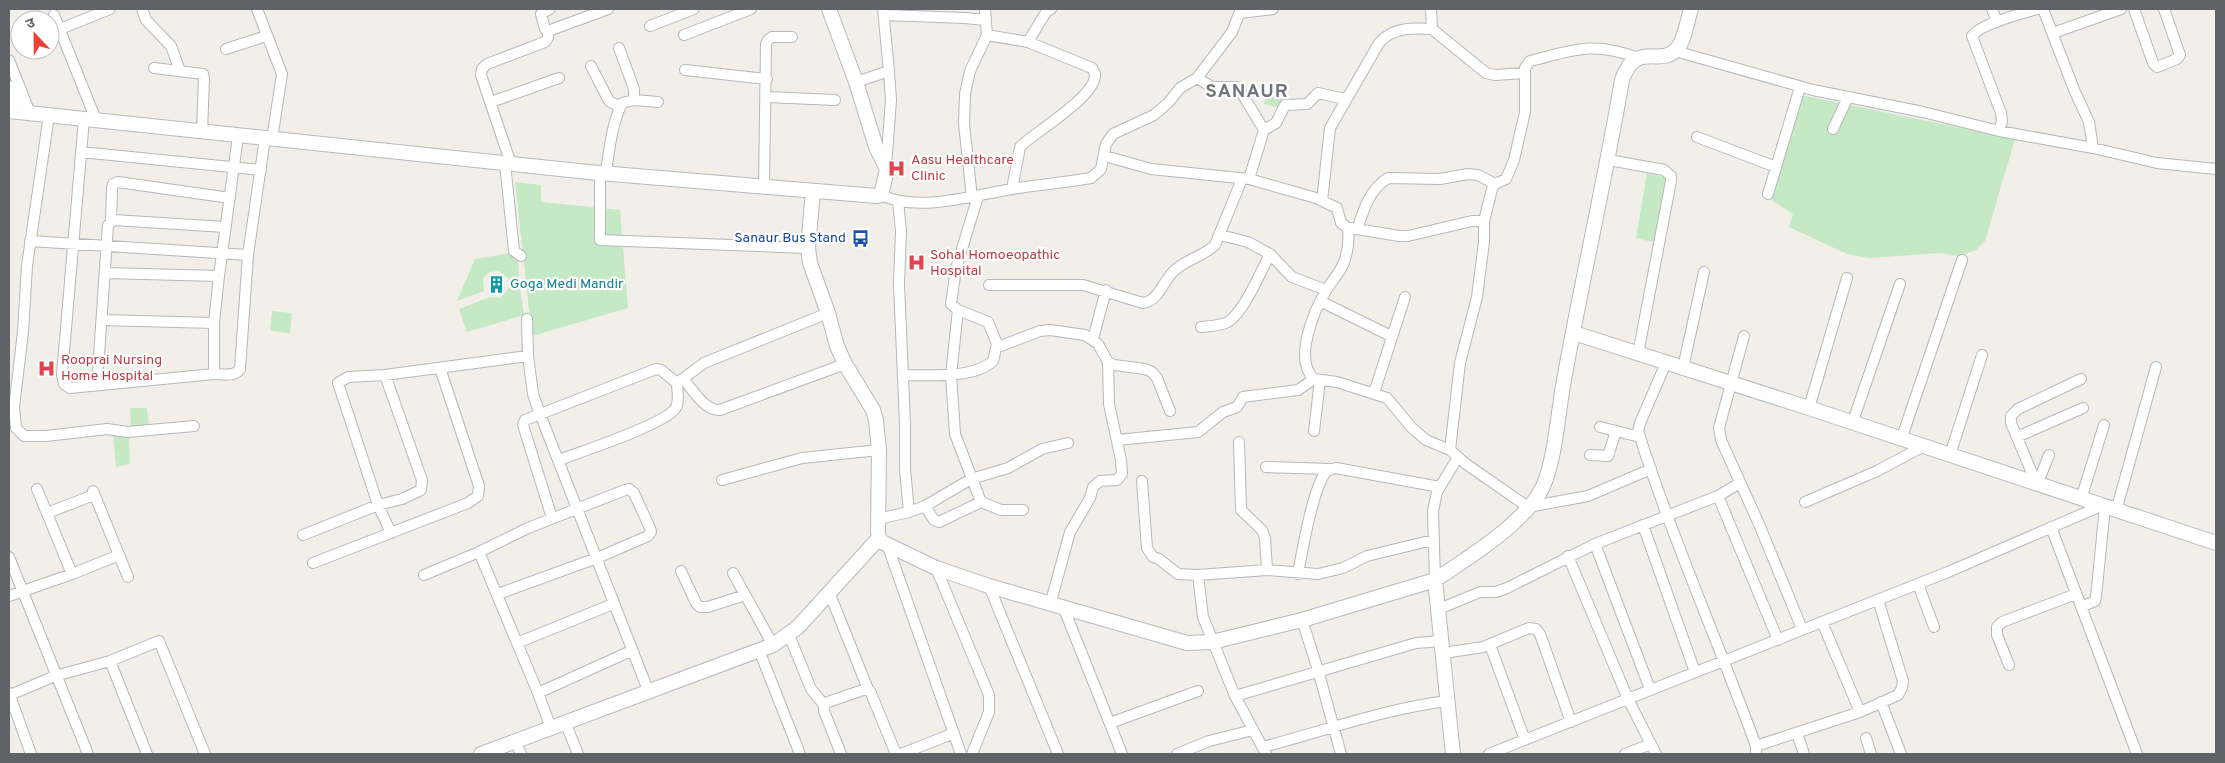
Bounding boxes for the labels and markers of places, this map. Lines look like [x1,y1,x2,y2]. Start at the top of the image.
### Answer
place label: Aasu Healthcare Clinic [911,152,1014,185]
hospital icon: Aasu Healthcare Clinic [887,158,907,178]
bus stop icon: Sanaur Bus Stand [850,228,870,248]
place label: Sanaur Bus Stand [734,230,846,247]
place label: Sohal Homoeopathic Hospital [930,247,1060,280]
hospital icon: Sohal Homoeopathic Hospital [906,253,926,273]
building icon: Goga Medi Mandir [486,274,506,294]
place label: Goga Medi Mandir [510,276,624,293]
place label: Rooprai Nursing Home Hospital [61,352,162,385]
hospital icon: Rooprai Nursing Home Hospital [37,358,57,378]

